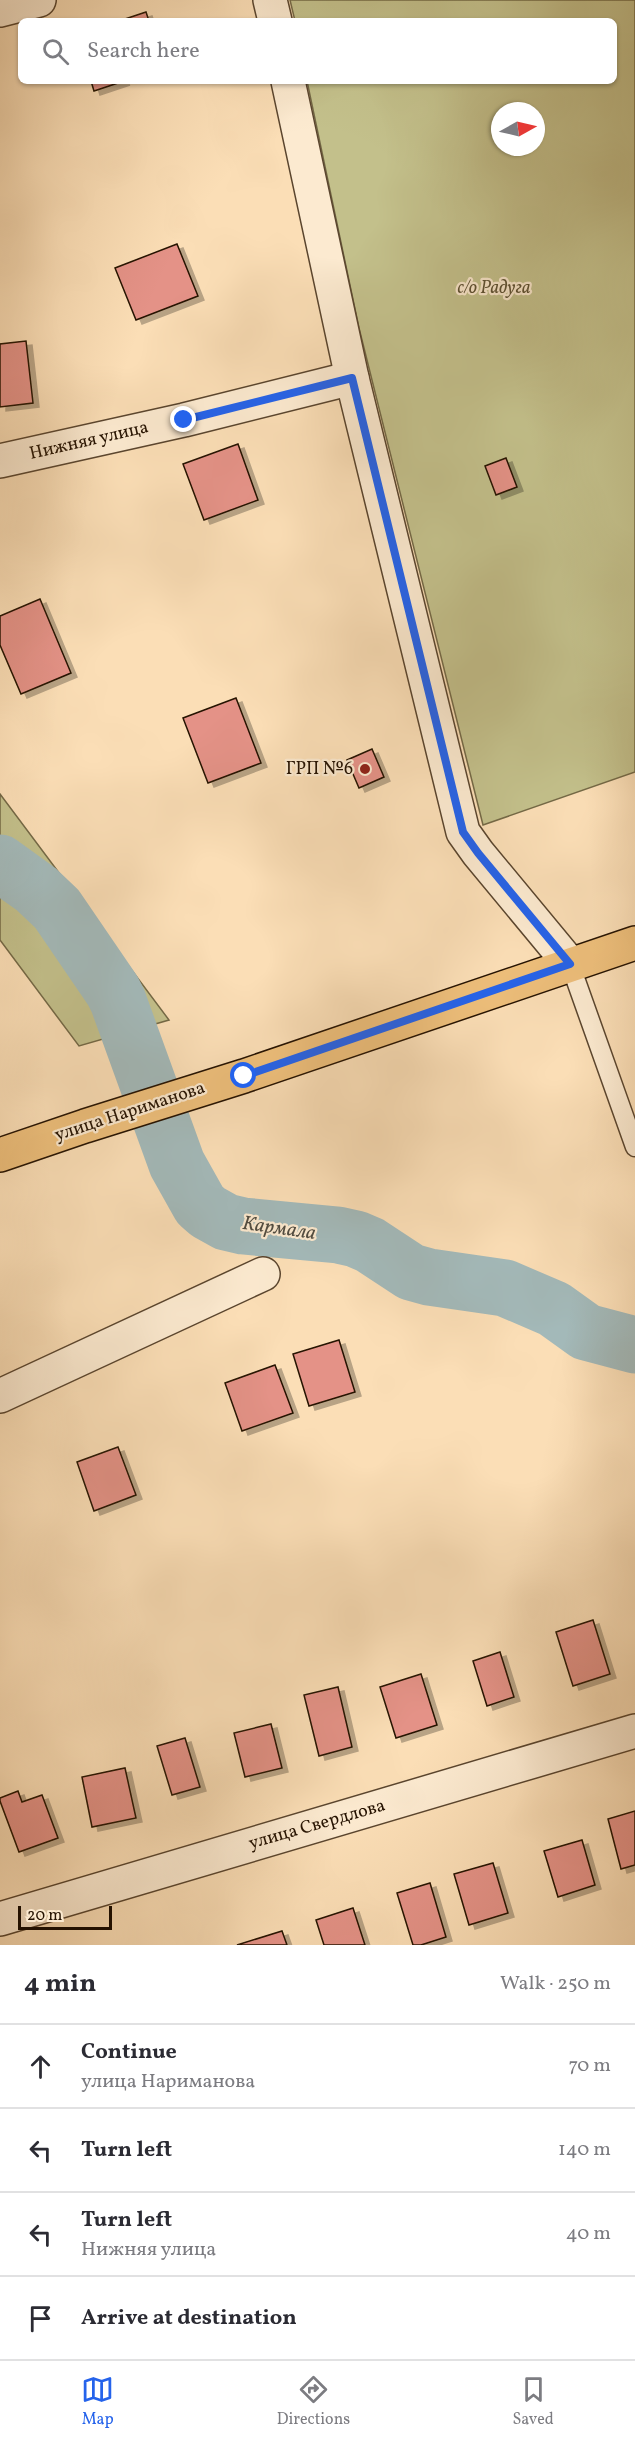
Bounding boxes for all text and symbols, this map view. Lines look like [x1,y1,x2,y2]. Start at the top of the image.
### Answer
search box [18,18,617,84]
icon: search [39,35,72,68]
text: Search here [87,36,200,67]
north arrow [491,102,545,156]
park label: с/о Радуга [458,276,530,301]
route end [170,406,196,432]
street label: Нижняя улица [27,415,151,467]
place label: ГРП №6 [286,757,353,782]
marker: ГРП №6 [358,762,372,776]
route start [230,1062,256,1088]
street label: улица Нариманова [52,1076,208,1148]
water label: Кармала [241,1210,317,1248]
street label: улица Свердлова [246,1794,388,1856]
scale bar [18,1903,112,1930]
text: 20 m [27,1905,62,1927]
text: 4 min [24,1966,96,2002]
text: Walk · 250 m [500,1970,611,1998]
text: Continue [81,2037,177,2068]
icon: ahead [24,2050,57,2083]
text: 70 m [568,2052,611,2080]
text: улица Нариманова [81,2068,255,2096]
icon: left [24,2134,57,2167]
text: Turn left [81,2135,172,2166]
text: 140 m [558,2136,611,2164]
text: Turn left [81,2205,172,2236]
icon: left [24,2218,57,2251]
text: 40 m [566,2220,611,2248]
text: Нижняя улица [81,2236,216,2264]
icon: arrive [24,2302,57,2335]
text: Arrive at destination [81,2303,297,2334]
tab: Map [81,2373,114,2431]
tab: Directions [277,2373,350,2431]
tab: Saved [513,2373,554,2431]

